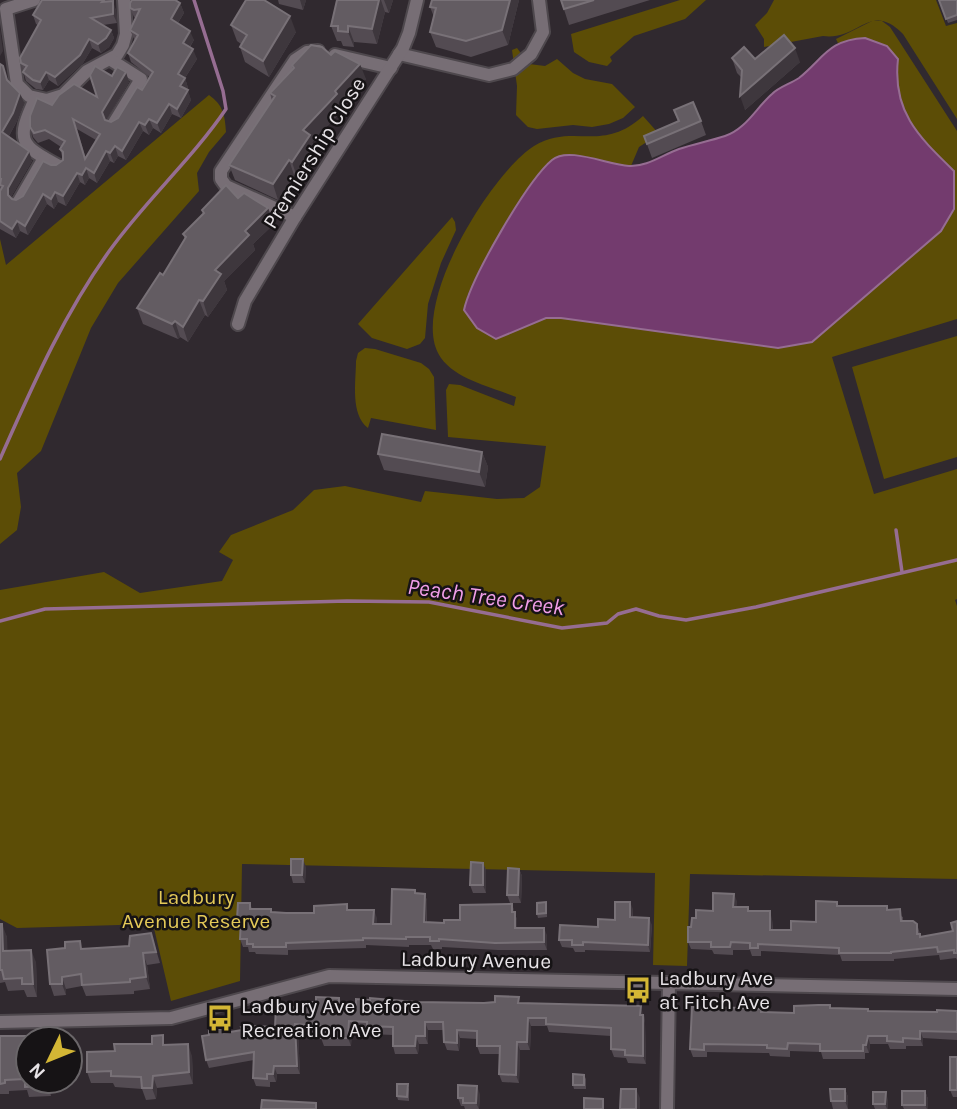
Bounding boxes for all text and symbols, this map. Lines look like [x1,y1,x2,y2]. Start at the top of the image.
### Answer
street label: Premiership Close [258,73,370,233]
water label: Peach Tree Creek [406,573,567,621]
park label: Ladbury Avenue Reserve [122,885,270,933]
street label: Ladbury Avenue [401,947,551,973]
place label: Ladbury Ave at Fitch Ave [659,966,773,1014]
bus stop icon: Ladbury Ave at Fitch Ave [623,975,653,1005]
place label: Ladbury Ave before Recreation Ave [241,994,421,1042]
bus stop icon: Ladbury Ave before Recreation Ave [205,1003,235,1033]
north arrow [14,1025,84,1095]
text: N [25,1058,50,1083]

